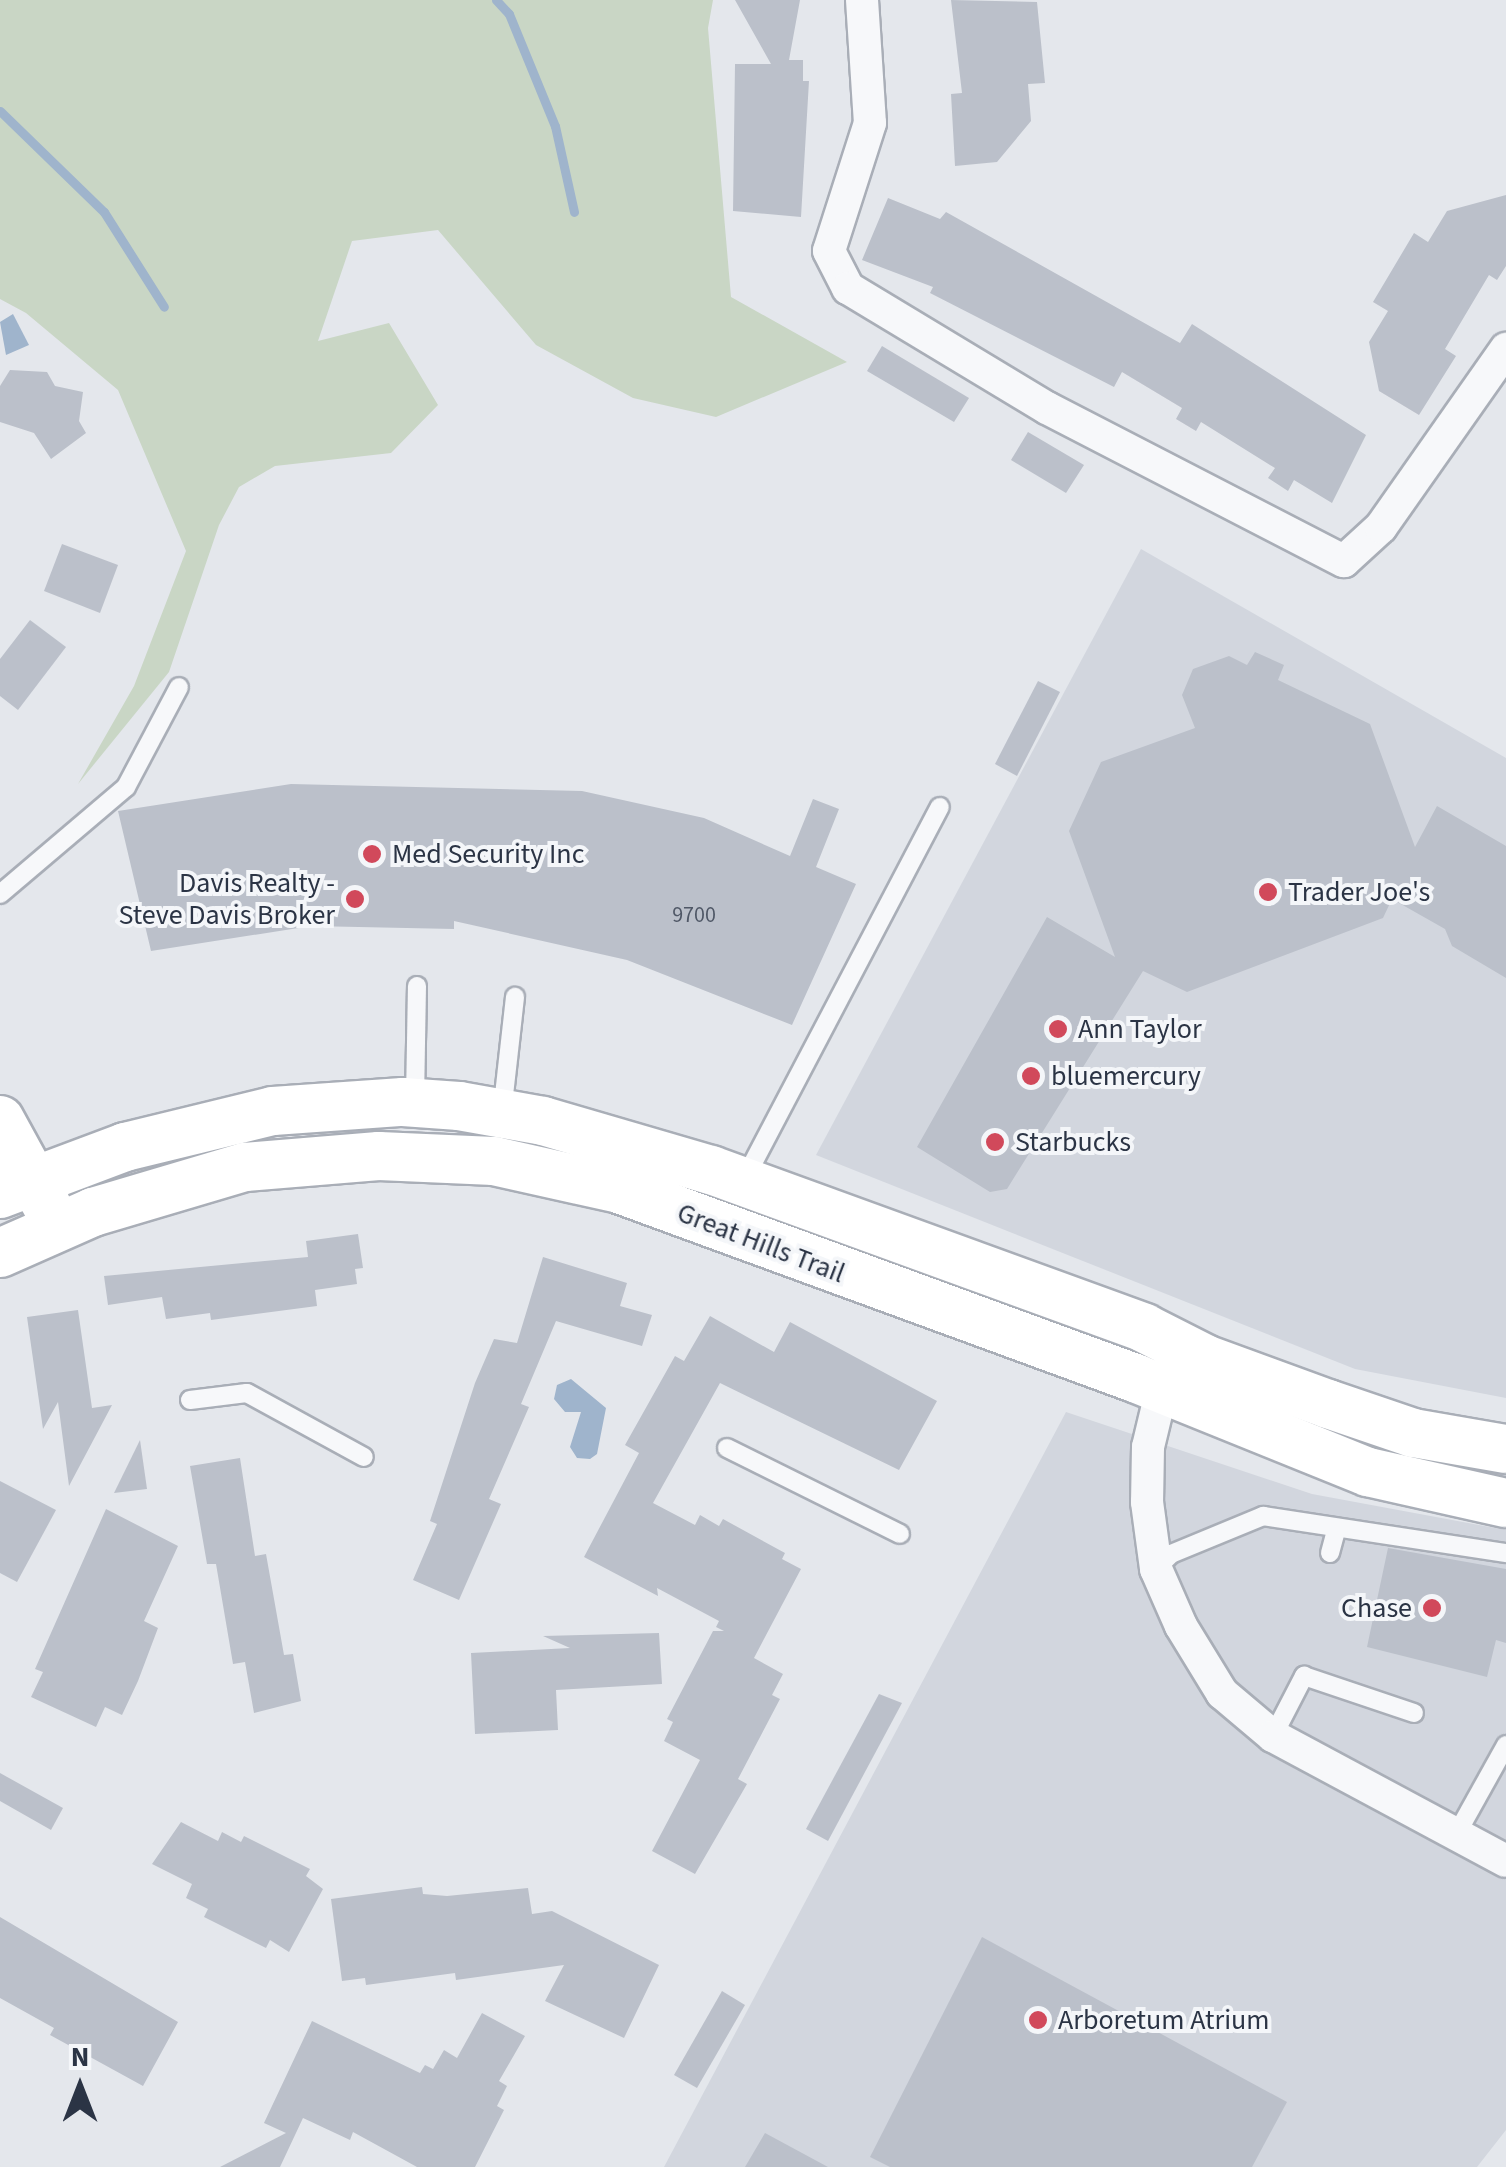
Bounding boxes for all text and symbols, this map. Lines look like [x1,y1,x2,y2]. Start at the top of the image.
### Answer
place label: Med Security Inc [392,837,584,871]
marker: Med Security Inc [361,843,383,865]
place label: Davis Realty - Steve Davis Broker [118,866,335,932]
place label: Trader Joe's [1288,875,1430,909]
marker: Trader Joe's [1257,881,1279,903]
marker: Davis Realty - Steve Davis Broker [344,888,366,910]
house number: 9700 [672,903,716,929]
place label: Ann Taylor [1078,1012,1202,1046]
marker: Ann Taylor [1047,1018,1069,1040]
place label: bluemercury [1051,1059,1201,1093]
marker: bluemercury [1020,1065,1042,1087]
place label: Starbucks [1015,1125,1131,1159]
marker: Starbucks [984,1131,1006,1153]
street label: Great Hills Trail [673,1196,849,1290]
place label: Chase [1341,1591,1412,1625]
marker: Chase [1421,1597,1443,1619]
place label: Arboretum Atrium [1058,2003,1269,2037]
marker: Arboretum Atrium [1027,2009,1049,2031]
north arrow [30,2037,130,2137]
text: N [71,2037,89,2077]

